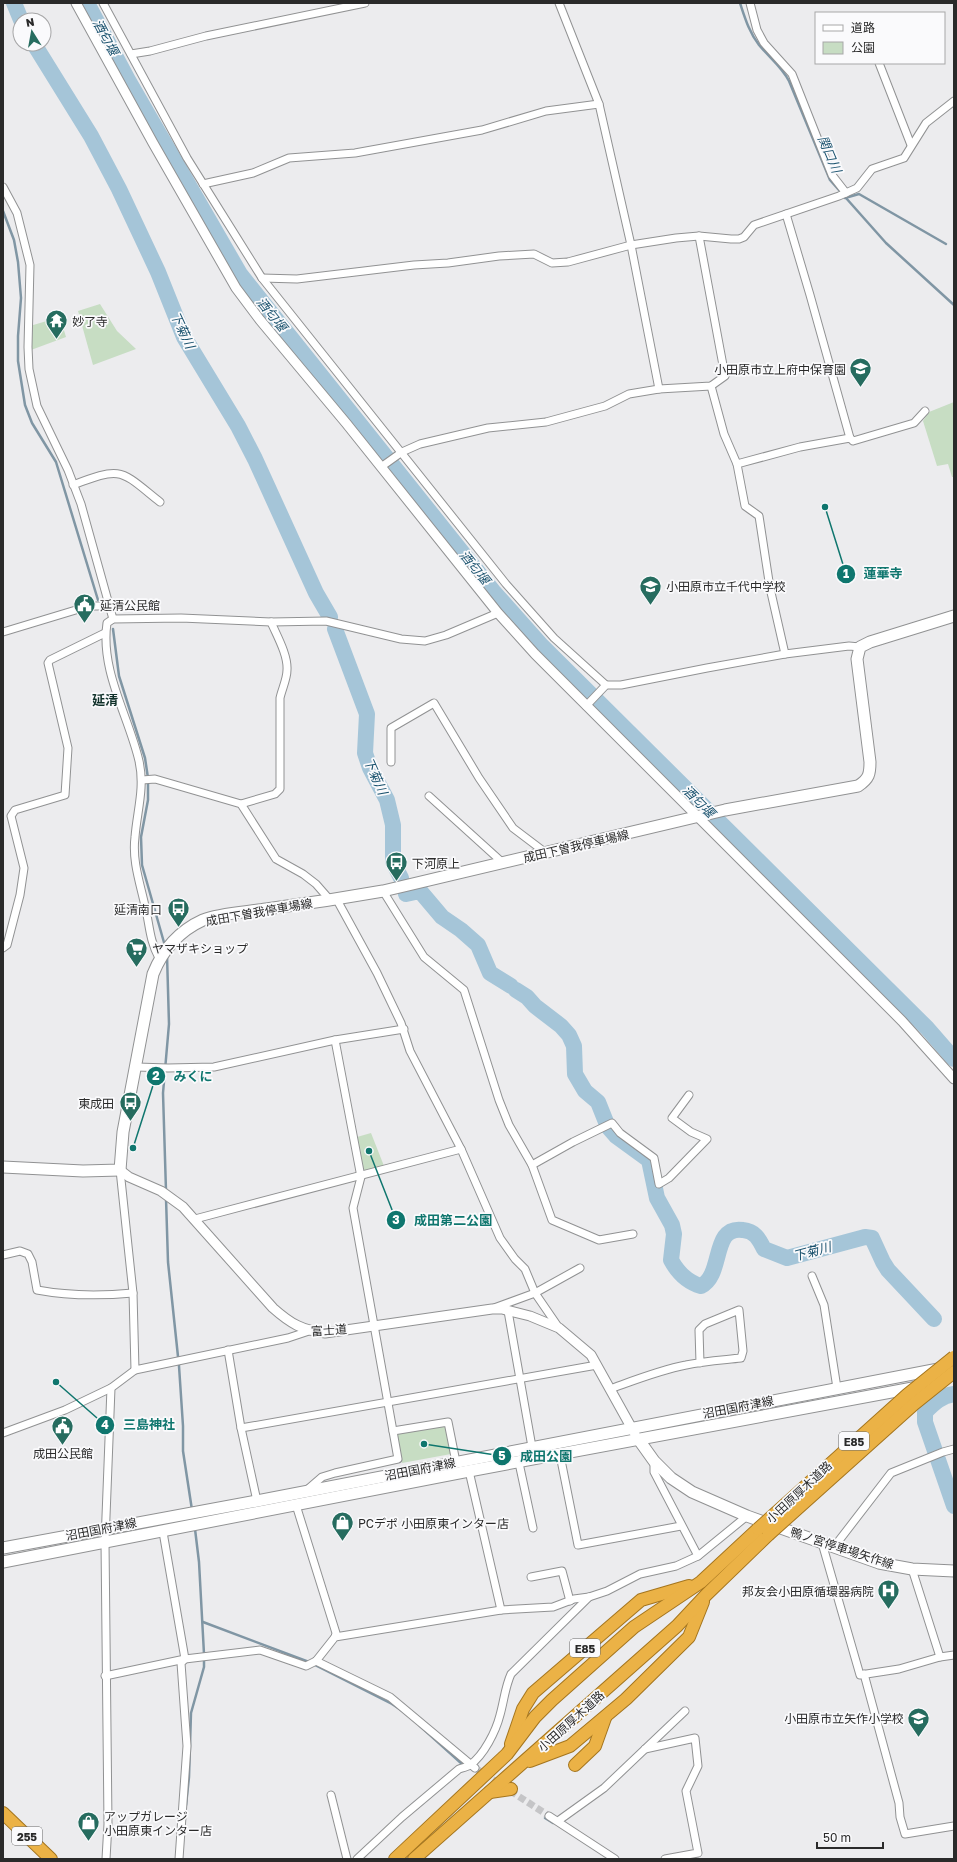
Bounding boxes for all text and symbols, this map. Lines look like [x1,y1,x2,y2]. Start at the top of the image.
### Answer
north arrow [12,12,52,52]
legend [815,12,945,64]
text: N [25,15,35,29]
water label: 酒匂堰 [90,16,123,60]
text: 道路 [851,20,875,35]
text: 公園 [851,40,875,55]
water label: 関口川 [815,133,846,177]
water label: 酒匂堰 [254,294,292,336]
temple icon: 妙了寺 [44,308,70,341]
water label: 下菊川 [168,309,199,353]
place label: 妙了寺 [72,314,108,329]
school or university icon: 小田原市立上府中保育園 [848,356,874,389]
place label: 小田原市立上府中保育園 [714,362,846,377]
water label: 酒匂堰 [457,547,495,589]
callout: 蓮華寺 [836,561,911,586]
text: 蓮華寺 [863,565,903,581]
text: 1 [843,566,849,581]
school or university icon: 小田原市立千代中学校 [637,573,663,606]
place label: 小田原市立千代中学校 [666,579,786,594]
public building icon: 延清公民館 [71,592,97,625]
place label: 延清公民館 [100,598,160,613]
district label: 延清 [92,692,118,708]
water label: 下菊川 [361,755,392,799]
water label: 酒匂堰 [680,782,720,822]
street label: 成田下曽我停車場線 [522,827,630,865]
bus stop icon: 下河原上 [383,850,409,883]
place label: 下河原上 [412,856,460,871]
street label: 成田下曽我停車場線 [205,895,313,929]
bus stop icon: 延清南口 [165,896,191,929]
place label: 延清南口 [114,902,162,917]
supermarket icon: ヤマザキショップ [123,935,149,968]
place label: ヤマザキショップ [152,941,248,956]
callout: みくに [146,1064,221,1089]
text: 2 [152,1068,160,1083]
text: みくに [173,1068,213,1084]
bus stop icon: 東成田 [117,1090,143,1123]
place label: 東成田 [78,1096,114,1111]
callout: 成田第二公園 [386,1208,500,1233]
text: 3 [392,1212,400,1227]
text: 成田第二公園 [414,1212,492,1228]
water label: 下菊川 [791,1238,835,1264]
street label: 富士道 [311,1321,347,1339]
street label: 沼田国府津線 [701,1393,775,1421]
callout: 三島神社 [95,1412,183,1437]
public building icon: 成田公民館 [50,1413,76,1446]
text: 三島神社 [123,1416,175,1432]
text: 4 [101,1417,109,1432]
road number: E85 [839,1432,869,1450]
callout: 成田公園 [492,1444,580,1469]
place label: 成田公民館 [33,1446,93,1461]
text: 5 [498,1448,506,1463]
text: 成田公園 [520,1448,572,1464]
street label: 沼田国府津線 [383,1455,457,1483]
street label: 小田原厚木道路 [763,1458,835,1526]
shop icon: PCデポ 小田原東インター店 [329,1510,355,1543]
street label: 沼田国府津線 [64,1515,138,1543]
place label: PCデポ 小田原東インター店 [358,1516,509,1531]
street label: 鴨ノ宮停車場矢作線 [788,1524,896,1572]
hospital icon: 邦友会小田原循環器病院 [876,1578,902,1611]
place label: 邦友会小田原循環器病院 [742,1584,874,1599]
road number: E85 [570,1639,600,1657]
street label: 小田原厚木道路 [535,1687,607,1755]
school or university icon: 小田原市立矢作小学校 [906,1705,932,1738]
place label: 小田原市立矢作小学校 [784,1711,904,1726]
place label: アップガレージ 小田原東インター店 [104,1809,212,1838]
shop icon: アップガレージ 小田原東インター店 [76,1810,102,1843]
scale bar [817,1824,883,1850]
road number: 255 [12,1827,42,1845]
text: 50 m [823,1830,851,1845]

